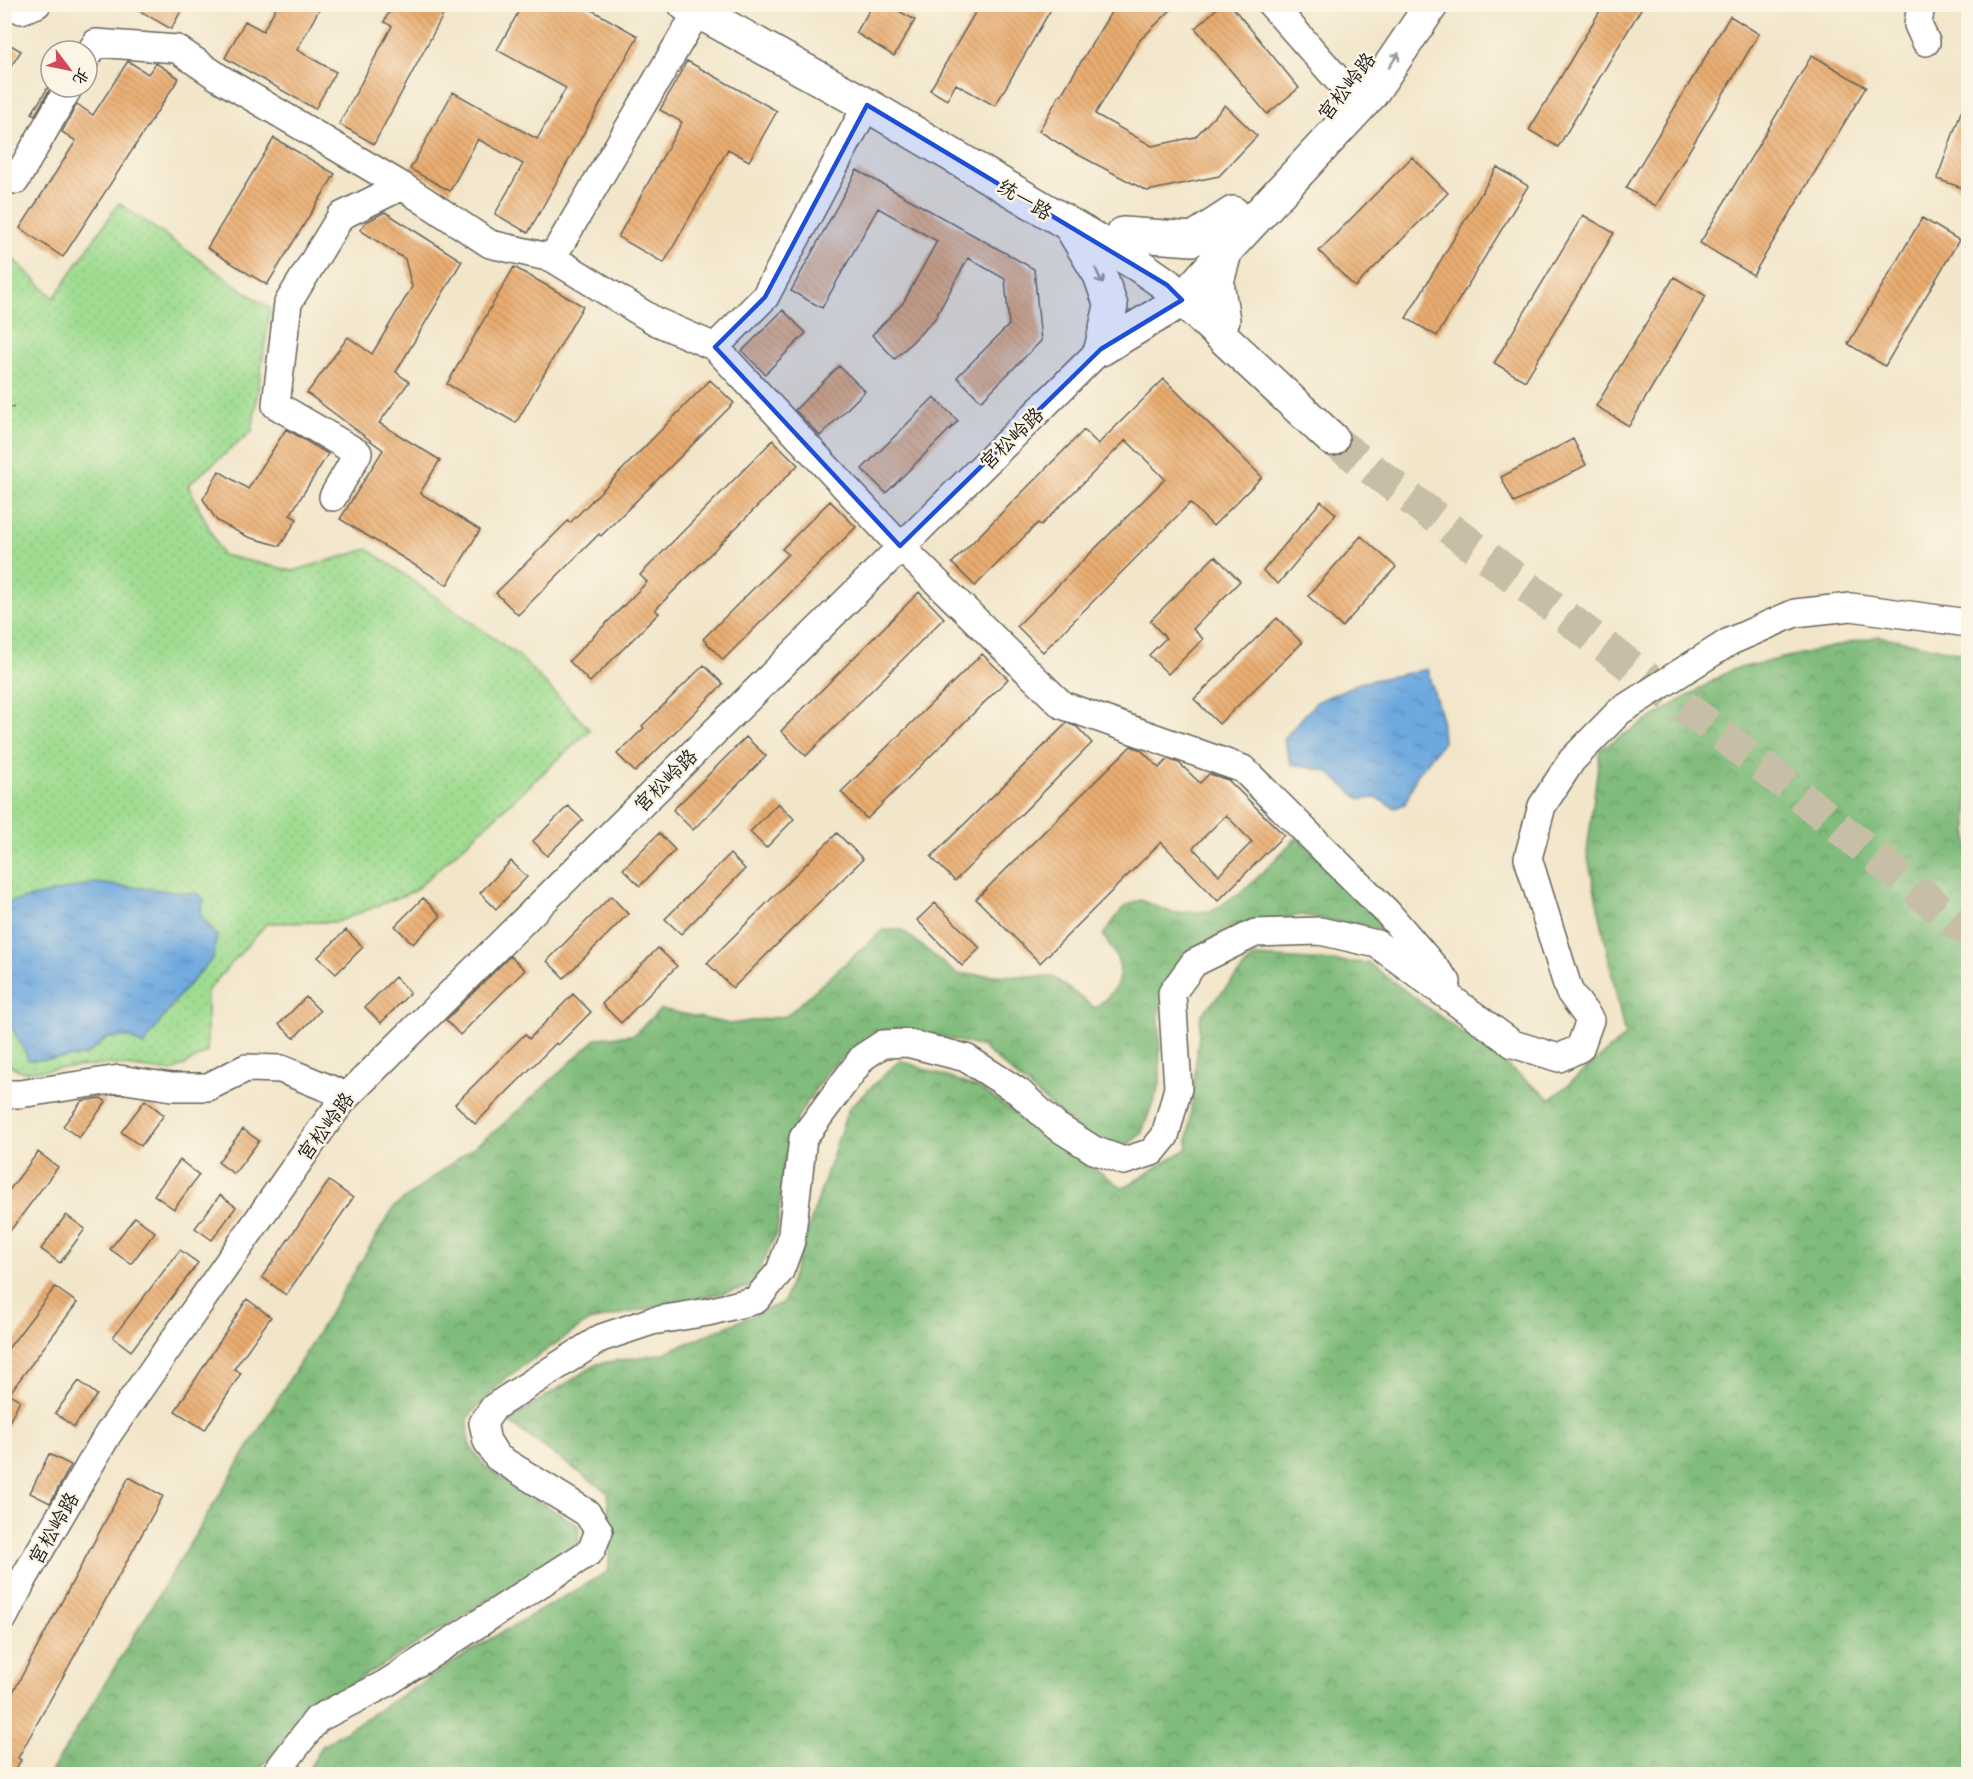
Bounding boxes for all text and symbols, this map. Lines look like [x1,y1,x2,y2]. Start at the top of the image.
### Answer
north arrow [39,39,99,99]
street label: 宫松岭路 [1311,45,1382,126]
one-way arrow [1389,52,1401,69]
text: 北 [68,64,95,90]
street label: 统一路 [992,172,1059,227]
one-way arrow [1094,266,1106,284]
street label: 宫松岭路 [973,400,1050,475]
street label: 宫松岭路 [627,741,704,818]
street label: 宫松岭路 [290,1085,360,1166]
street label: 宫松岭路 [21,1486,85,1569]

